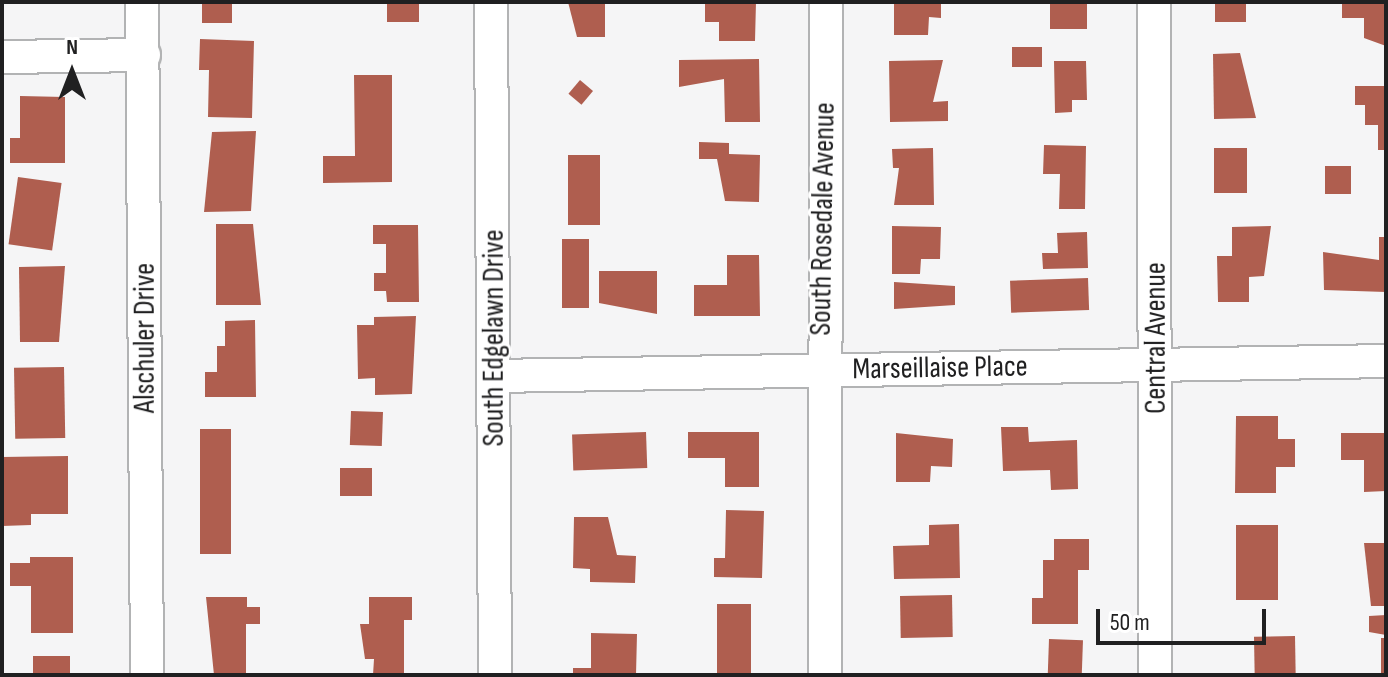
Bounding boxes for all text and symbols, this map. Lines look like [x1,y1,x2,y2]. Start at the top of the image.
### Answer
north arrow [32,32,112,112]
text: N [66,34,78,61]
street label: South Rosedale Avenue [803,102,843,336]
street label: South Edgelawn Drive [476,230,512,446]
street label: Central Avenue [1138,262,1174,414]
street label: Alschuler Drive [127,263,163,413]
street label: Marseillaise Place [852,348,1028,388]
scale bar [1100,593,1270,643]
text: 50 m [1110,608,1150,637]

